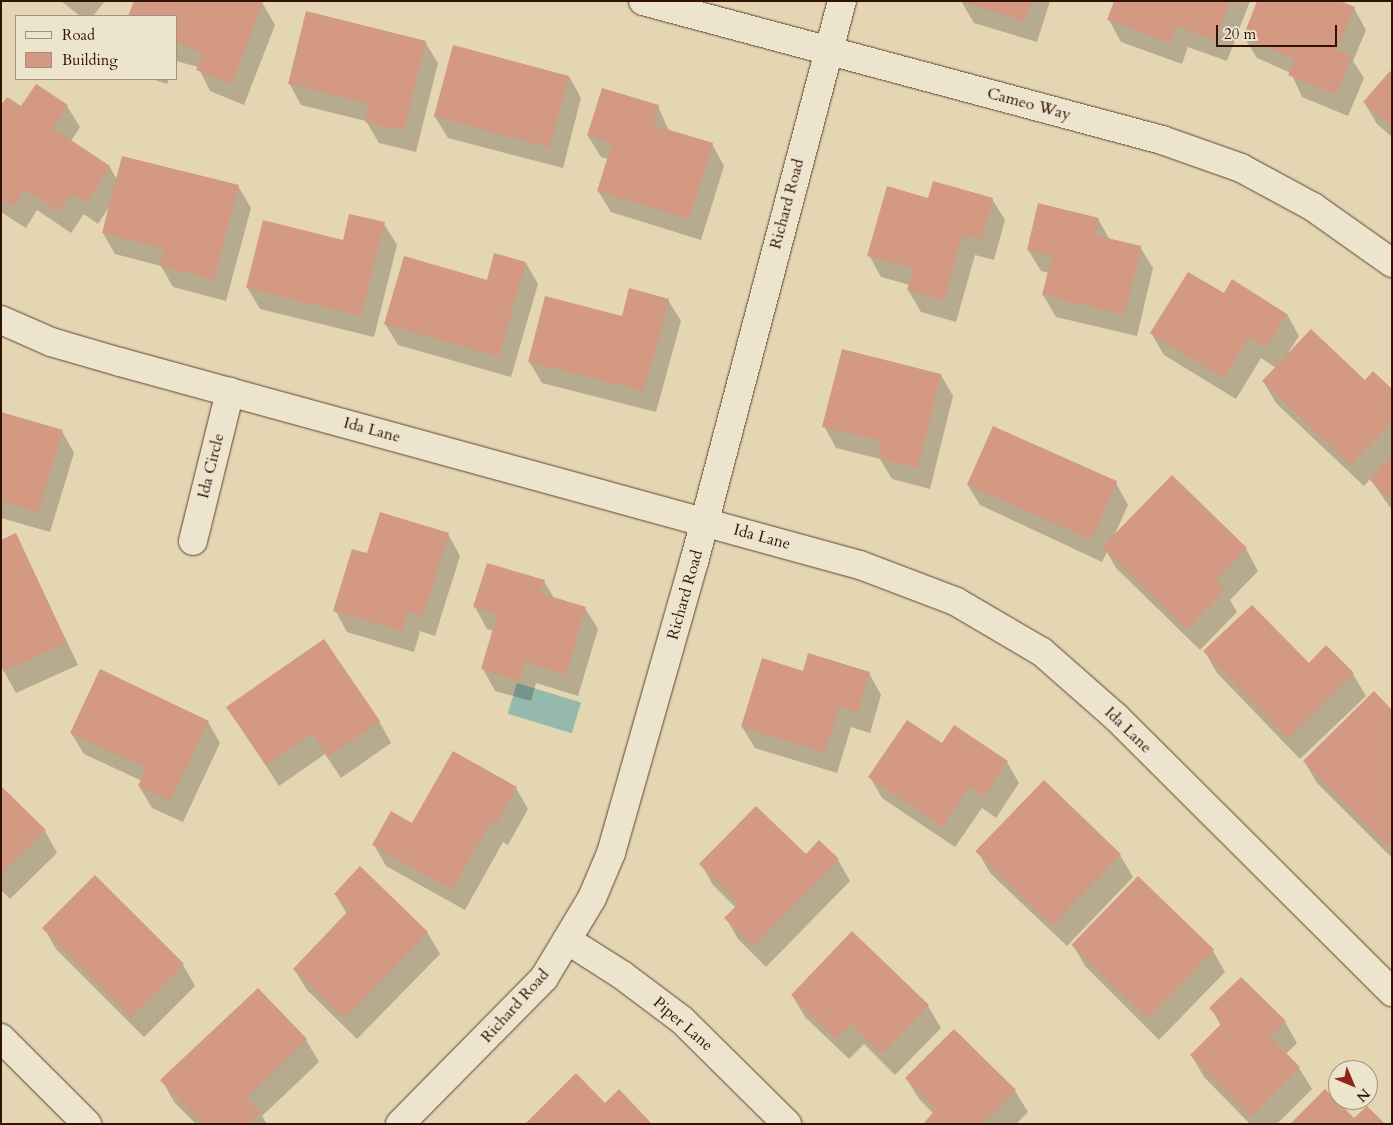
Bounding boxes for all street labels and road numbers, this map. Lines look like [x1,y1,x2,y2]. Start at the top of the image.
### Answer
street label: Cameo Way [985,84,1073,124]
street label: Richard Road [766,157,808,251]
street label: Ida Lane [341,413,403,447]
street label: Ida Circle [194,431,228,501]
street label: Ida Lane [731,520,793,554]
street label: Richard Road [663,548,707,642]
street label: Ida Lane [1100,703,1156,757]
street label: Richard Road [477,965,553,1047]
street label: Piper Lane [649,993,717,1055]

